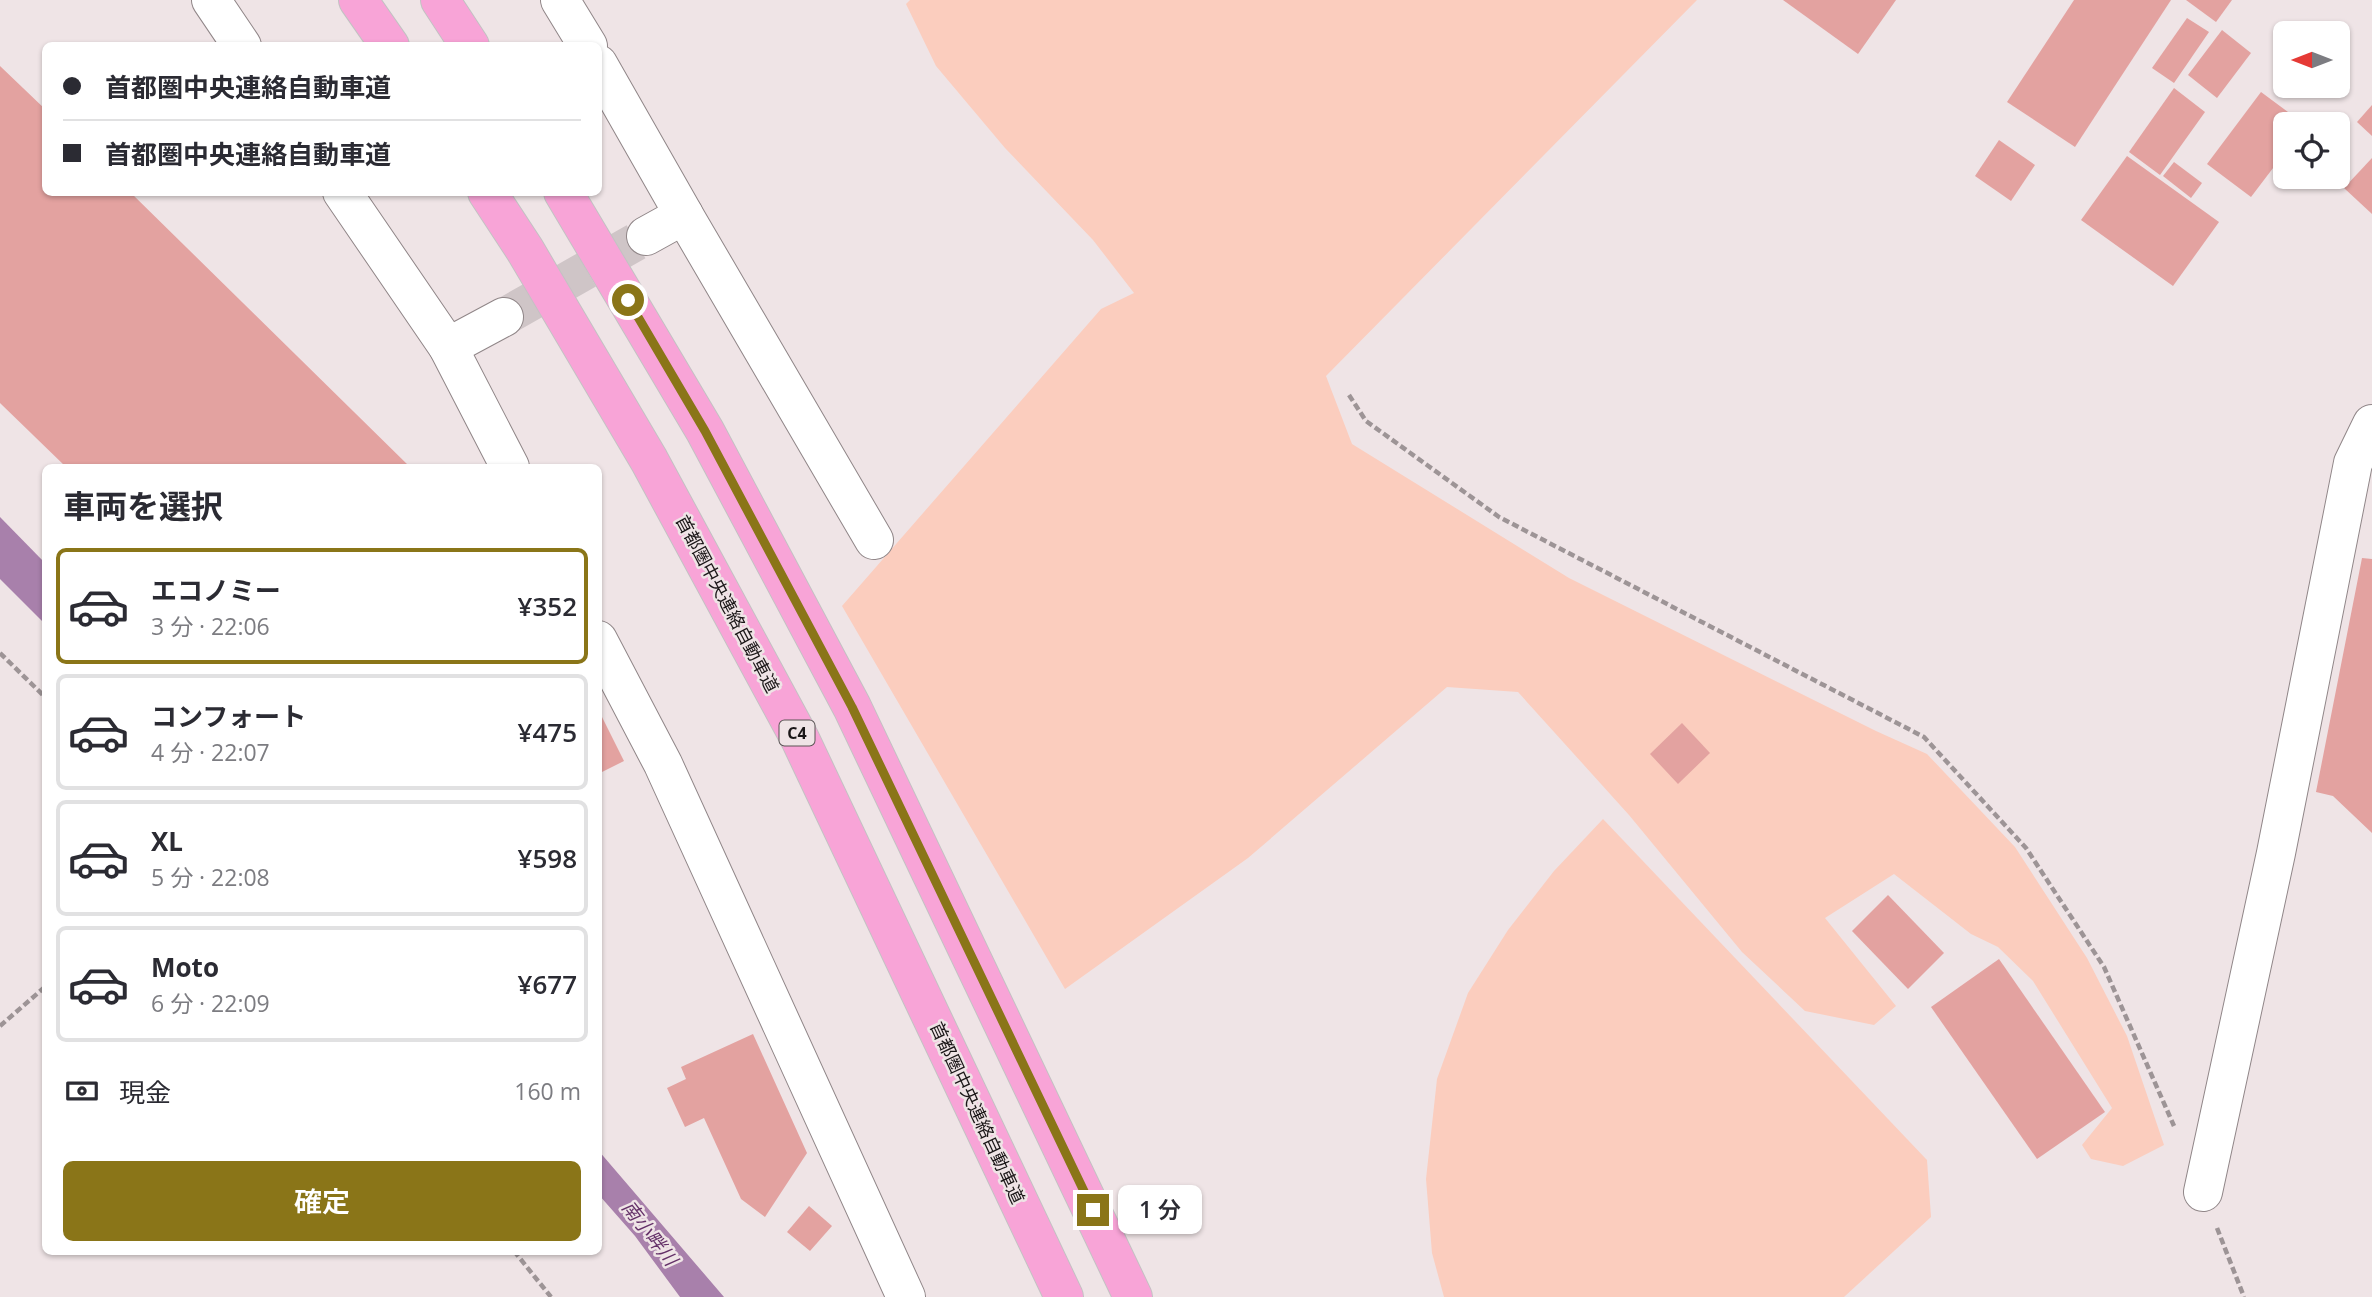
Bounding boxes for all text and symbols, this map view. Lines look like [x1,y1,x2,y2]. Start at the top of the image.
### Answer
north arrow [2273,21,2350,98]
map controls [2273,21,2350,189]
text: 首都圏中央連絡自動車道 [105,69,391,105]
button: locate [2273,112,2350,189]
text: 首都圏中央連絡自動車道 [105,136,391,172]
route start [612,284,644,316]
text: 車両を選択 [63,484,223,527]
street label: 首都圏中央連絡自動車道 [671,510,785,697]
text: エコノミー [151,572,281,608]
icon: car [67,575,130,638]
text: ¥352 [518,588,577,624]
text: 3 分 · 22:06 [151,610,270,642]
text: コンフォート [151,698,306,734]
icon: car [67,701,130,764]
text: ¥475 [518,714,577,750]
road number: C4 [780,720,814,746]
text: 4 分 · 22:07 [151,736,270,768]
text: XL [151,823,183,859]
icon: car [67,827,130,890]
text: ¥598 [518,840,577,876]
text: 5 分 · 22:08 [151,861,270,893]
text: Moto [151,949,219,985]
icon: car [67,953,130,1016]
text: ¥677 [518,966,577,1002]
text: 6 分 · 22:09 [151,987,270,1019]
street label: 首都圏中央連絡自動車道 [925,1018,1031,1207]
icon: cash [63,1072,101,1110]
text: 現金 [119,1074,171,1110]
text: 160 m [514,1075,581,1107]
button: 確定 [63,1161,581,1241]
callout: 1 分 [1118,1186,1202,1234]
text: 1 分 [1139,1193,1181,1225]
route end [1077,1194,1109,1226]
water label: 南小畔川 [616,1195,685,1273]

